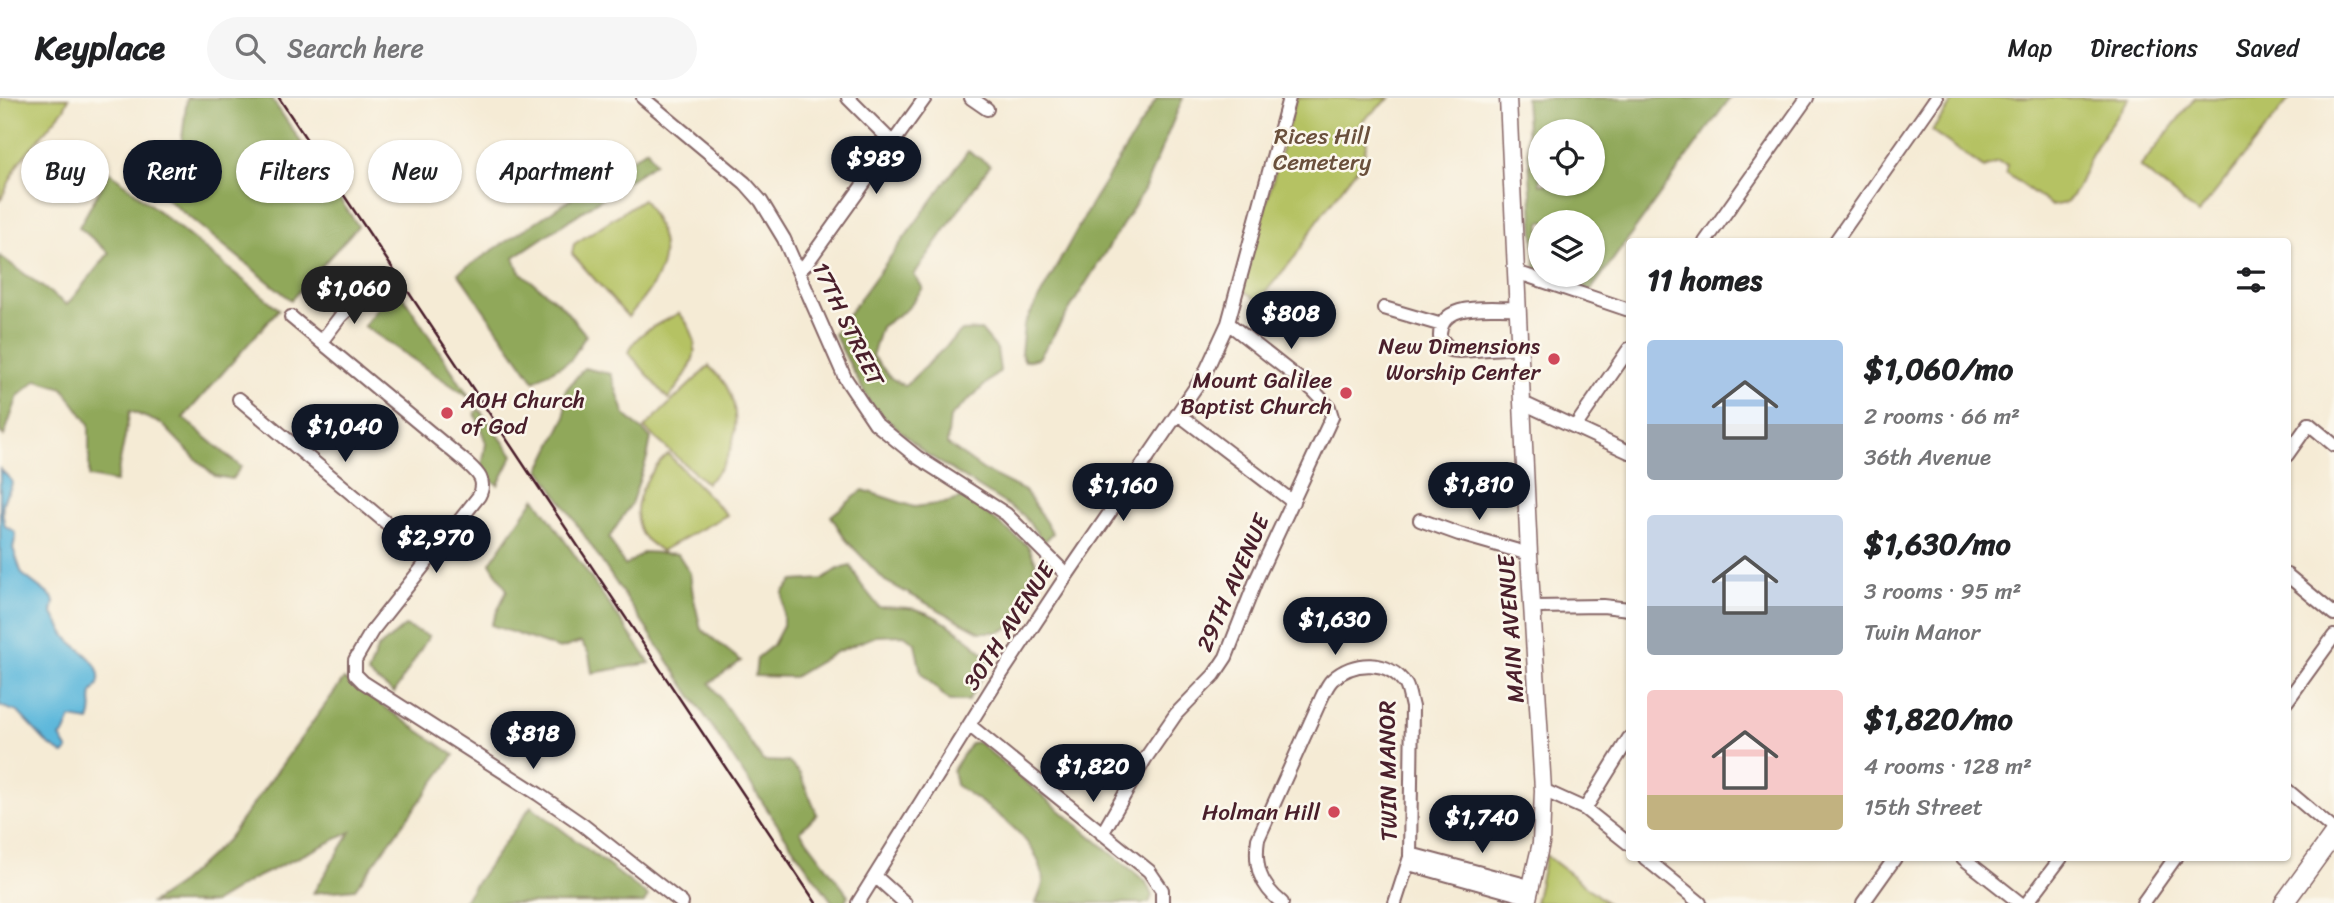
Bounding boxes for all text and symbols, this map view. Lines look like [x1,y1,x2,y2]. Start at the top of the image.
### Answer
search box [207,17,697,80]
text: Keyplace [35,19,165,77]
text: Search here [287,25,424,71]
text: Map [2008,27,2052,69]
text: Directions [2090,27,2198,69]
text: Saved [2236,27,2299,69]
icon: search [231,29,269,67]
park label: Rices Hill Cemetery [1273,116,1371,183]
map controls [1528,119,1605,287]
button: locate [1528,119,1605,196]
pin: $989 [835,136,917,196]
text: $989 [847,138,905,179]
chip: Buy [21,140,109,203]
chip: Rent [123,140,222,203]
chip: Filters [236,140,354,203]
chip: New [368,140,462,203]
chip: Apartment [476,140,637,203]
button: layers [1528,210,1605,287]
text: 11 homes [1647,253,1762,307]
street label: 17TH STREET [800,255,896,395]
icon: filters [2232,261,2270,299]
pin: $1,060 [297,266,411,326]
text: $1,060 [317,268,391,309]
pin: $808 [1250,292,1332,351]
text: $808 [1262,293,1320,334]
place label: New Dimensions Worship Center [1379,326,1542,393]
text: $1,060/mo [1864,342,2013,396]
marker: New Dimensions Worship Center [1546,351,1562,367]
place label: Mount Galilee Baptist Church [1180,360,1332,427]
icon: home [1703,368,1787,452]
place label: AOH Church of God [460,380,585,447]
marker: Mount Galilee Baptist Church [1338,385,1354,401]
text: 2 rooms · 66 m² [1864,396,2020,437]
pin: $1,040 [288,404,402,464]
marker: AOH Church of God [439,405,455,421]
text: $1,040 [308,406,382,447]
text: 36th Avenue [1864,437,1991,478]
pin: $1,810 [1422,462,1536,522]
pin: $1,160 [1066,464,1180,523]
text: $1,810 [1444,464,1514,505]
text: $1,160 [1089,465,1158,506]
street label: 29TH AVENUE [1184,506,1282,659]
pin: $2,970 [379,516,493,575]
text: $2,970 [398,517,474,558]
text: $1,630/mo [1864,517,2011,571]
icon: home [1703,543,1787,627]
street label: 30TH AVENUE [952,552,1067,699]
street label: MAIN AVENUE [1485,552,1537,704]
text: 3 rooms · 95 m² [1864,571,2021,612]
pin: $1,630 [1278,598,1392,657]
text: $1,630 [1299,599,1371,640]
text: Twin Manor [1864,612,1980,653]
text: $1,820/mo [1864,692,2013,746]
street label: TWIN MANOR [1366,700,1410,842]
pin: $818 [492,712,574,771]
text: $818 [506,713,560,754]
icon: home [1703,718,1787,802]
pin: $1,820 [1036,744,1150,804]
text: $1,820 [1056,746,1130,787]
text: 4 rooms · 128 m² [1864,746,2032,787]
text: 15th Street [1864,787,1983,828]
place label: Holman Hill [1202,792,1320,833]
pin: $1,740 [1425,796,1539,855]
text: $1,740 [1445,797,1519,838]
marker: Holman Hill [1326,804,1342,820]

